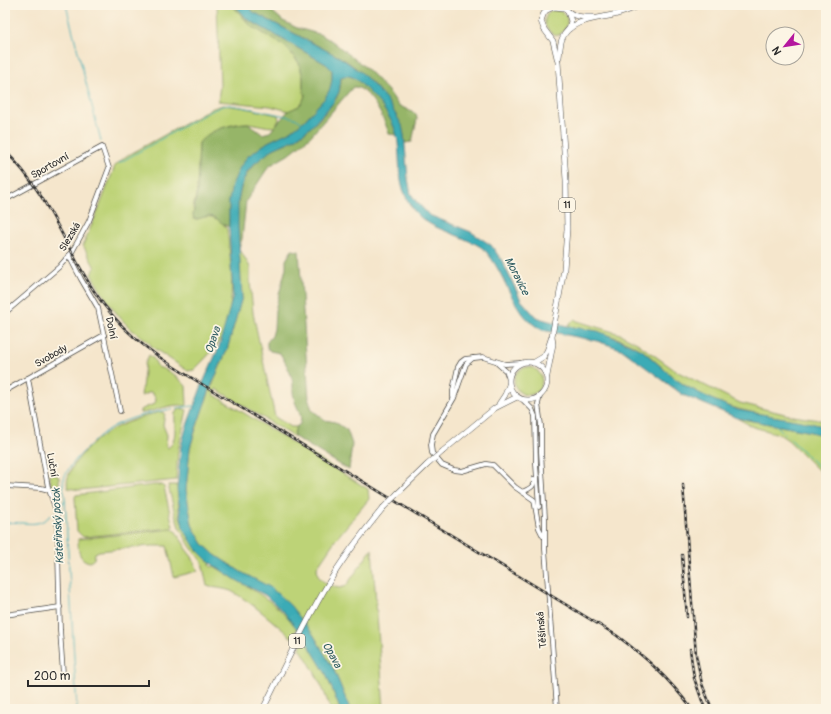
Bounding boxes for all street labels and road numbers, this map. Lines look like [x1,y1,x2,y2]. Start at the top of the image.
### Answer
street label: Sportovní [29,151,71,181]
road number: 11 [559,198,575,212]
street label: Slezská [57,220,83,254]
street label: Dolní [103,316,119,340]
street label: Svobody [33,342,70,370]
street label: Luční [44,452,60,478]
street label: Těšínská [534,611,550,649]
road number: 11 [289,634,305,648]

